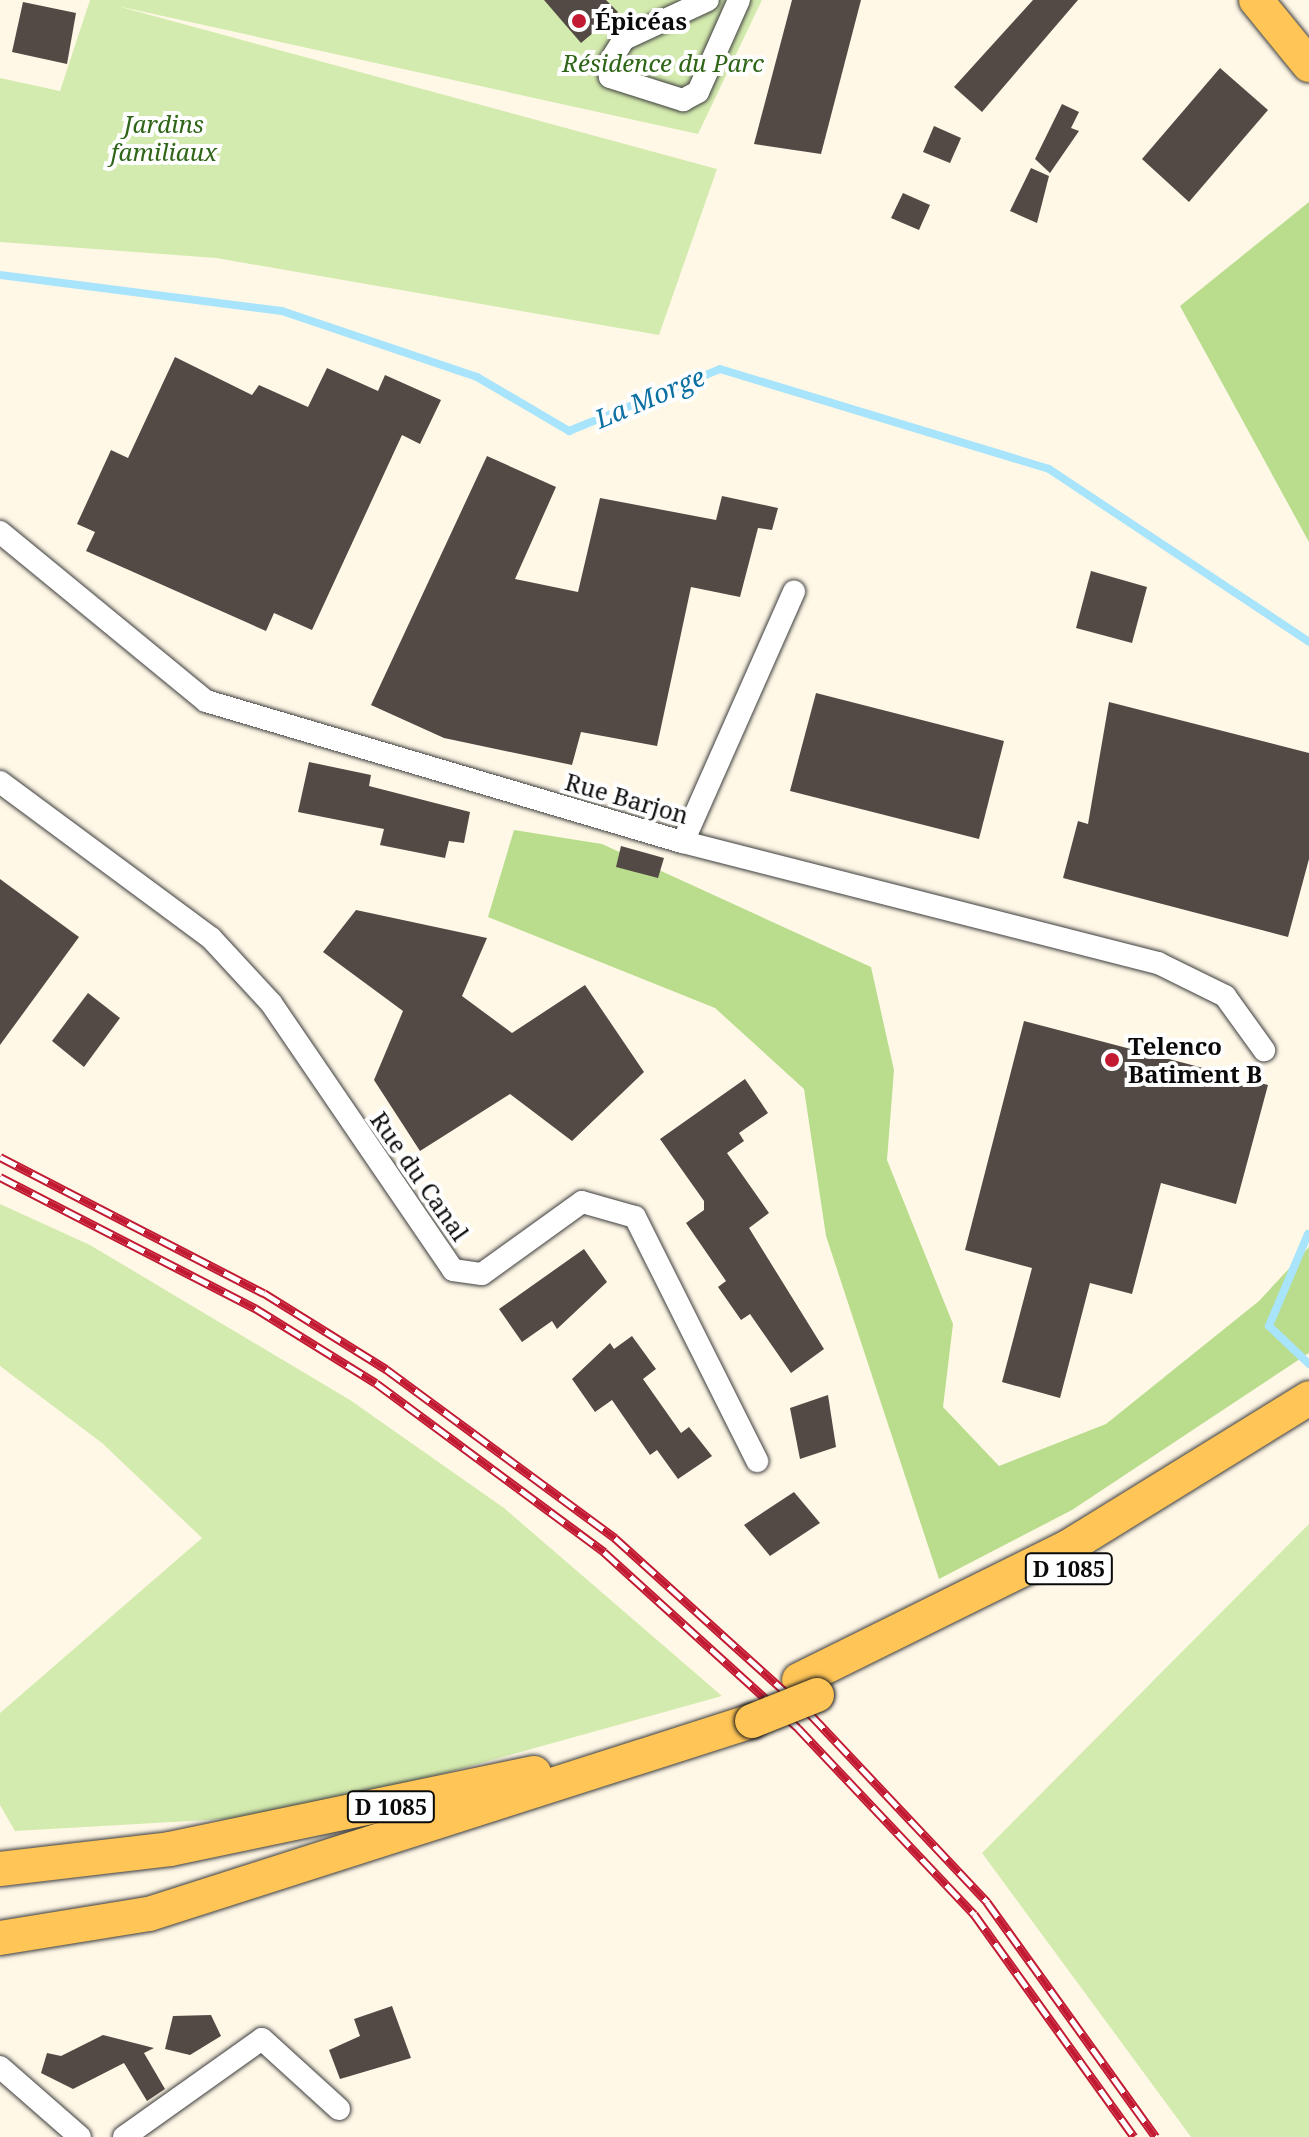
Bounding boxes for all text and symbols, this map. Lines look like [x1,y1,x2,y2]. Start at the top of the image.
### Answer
place label: Épicéas [595,7,687,35]
marker: Épicéas [570,12,588,30]
park label: Résidence du Parc [562,49,764,77]
park label: Jardins familiaux [111,110,217,166]
water label: La Morge [590,361,710,435]
street label: Rue Barjon [562,767,692,829]
place label: Telenco Batiment B [1128,1032,1262,1088]
marker: Telenco Batiment B [1103,1051,1121,1069]
street label: Rue du Canal [365,1106,475,1246]
road number: D 1085 [1023,1551,1115,1587]
road number: D 1085 [345,1789,437,1825]

